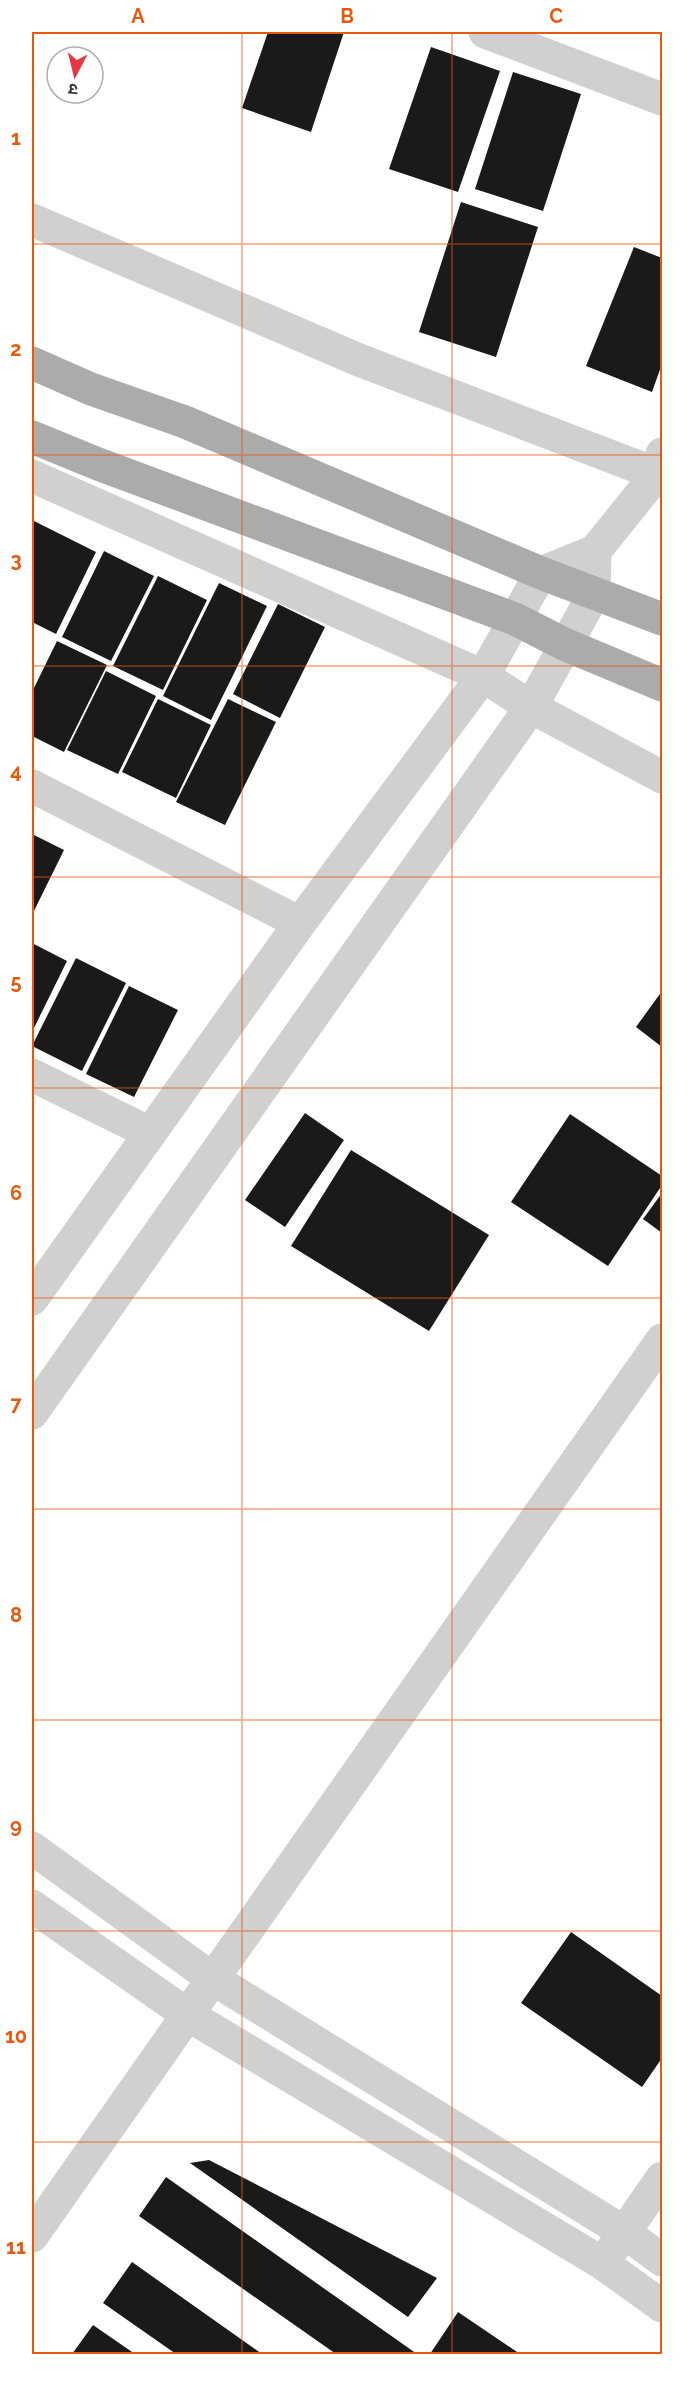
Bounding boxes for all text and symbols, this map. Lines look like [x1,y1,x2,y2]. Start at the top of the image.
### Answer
text: A [131,4,145,28]
text: B [340,4,354,28]
text: C [549,4,563,28]
north arrow [45,45,105,105]
text: उ [67,79,79,99]
text: 1 [11,126,21,150]
text: 2 [10,337,22,361]
text: 3 [10,548,22,572]
text: 4 [10,759,22,783]
text: 5 [10,970,22,994]
text: 6 [10,1181,22,1205]
text: 7 [10,1392,22,1416]
text: 8 [10,1603,22,1627]
text: 9 [10,1814,22,1838]
text: 10 [5,2024,27,2048]
text: 11 [6,2235,26,2259]

